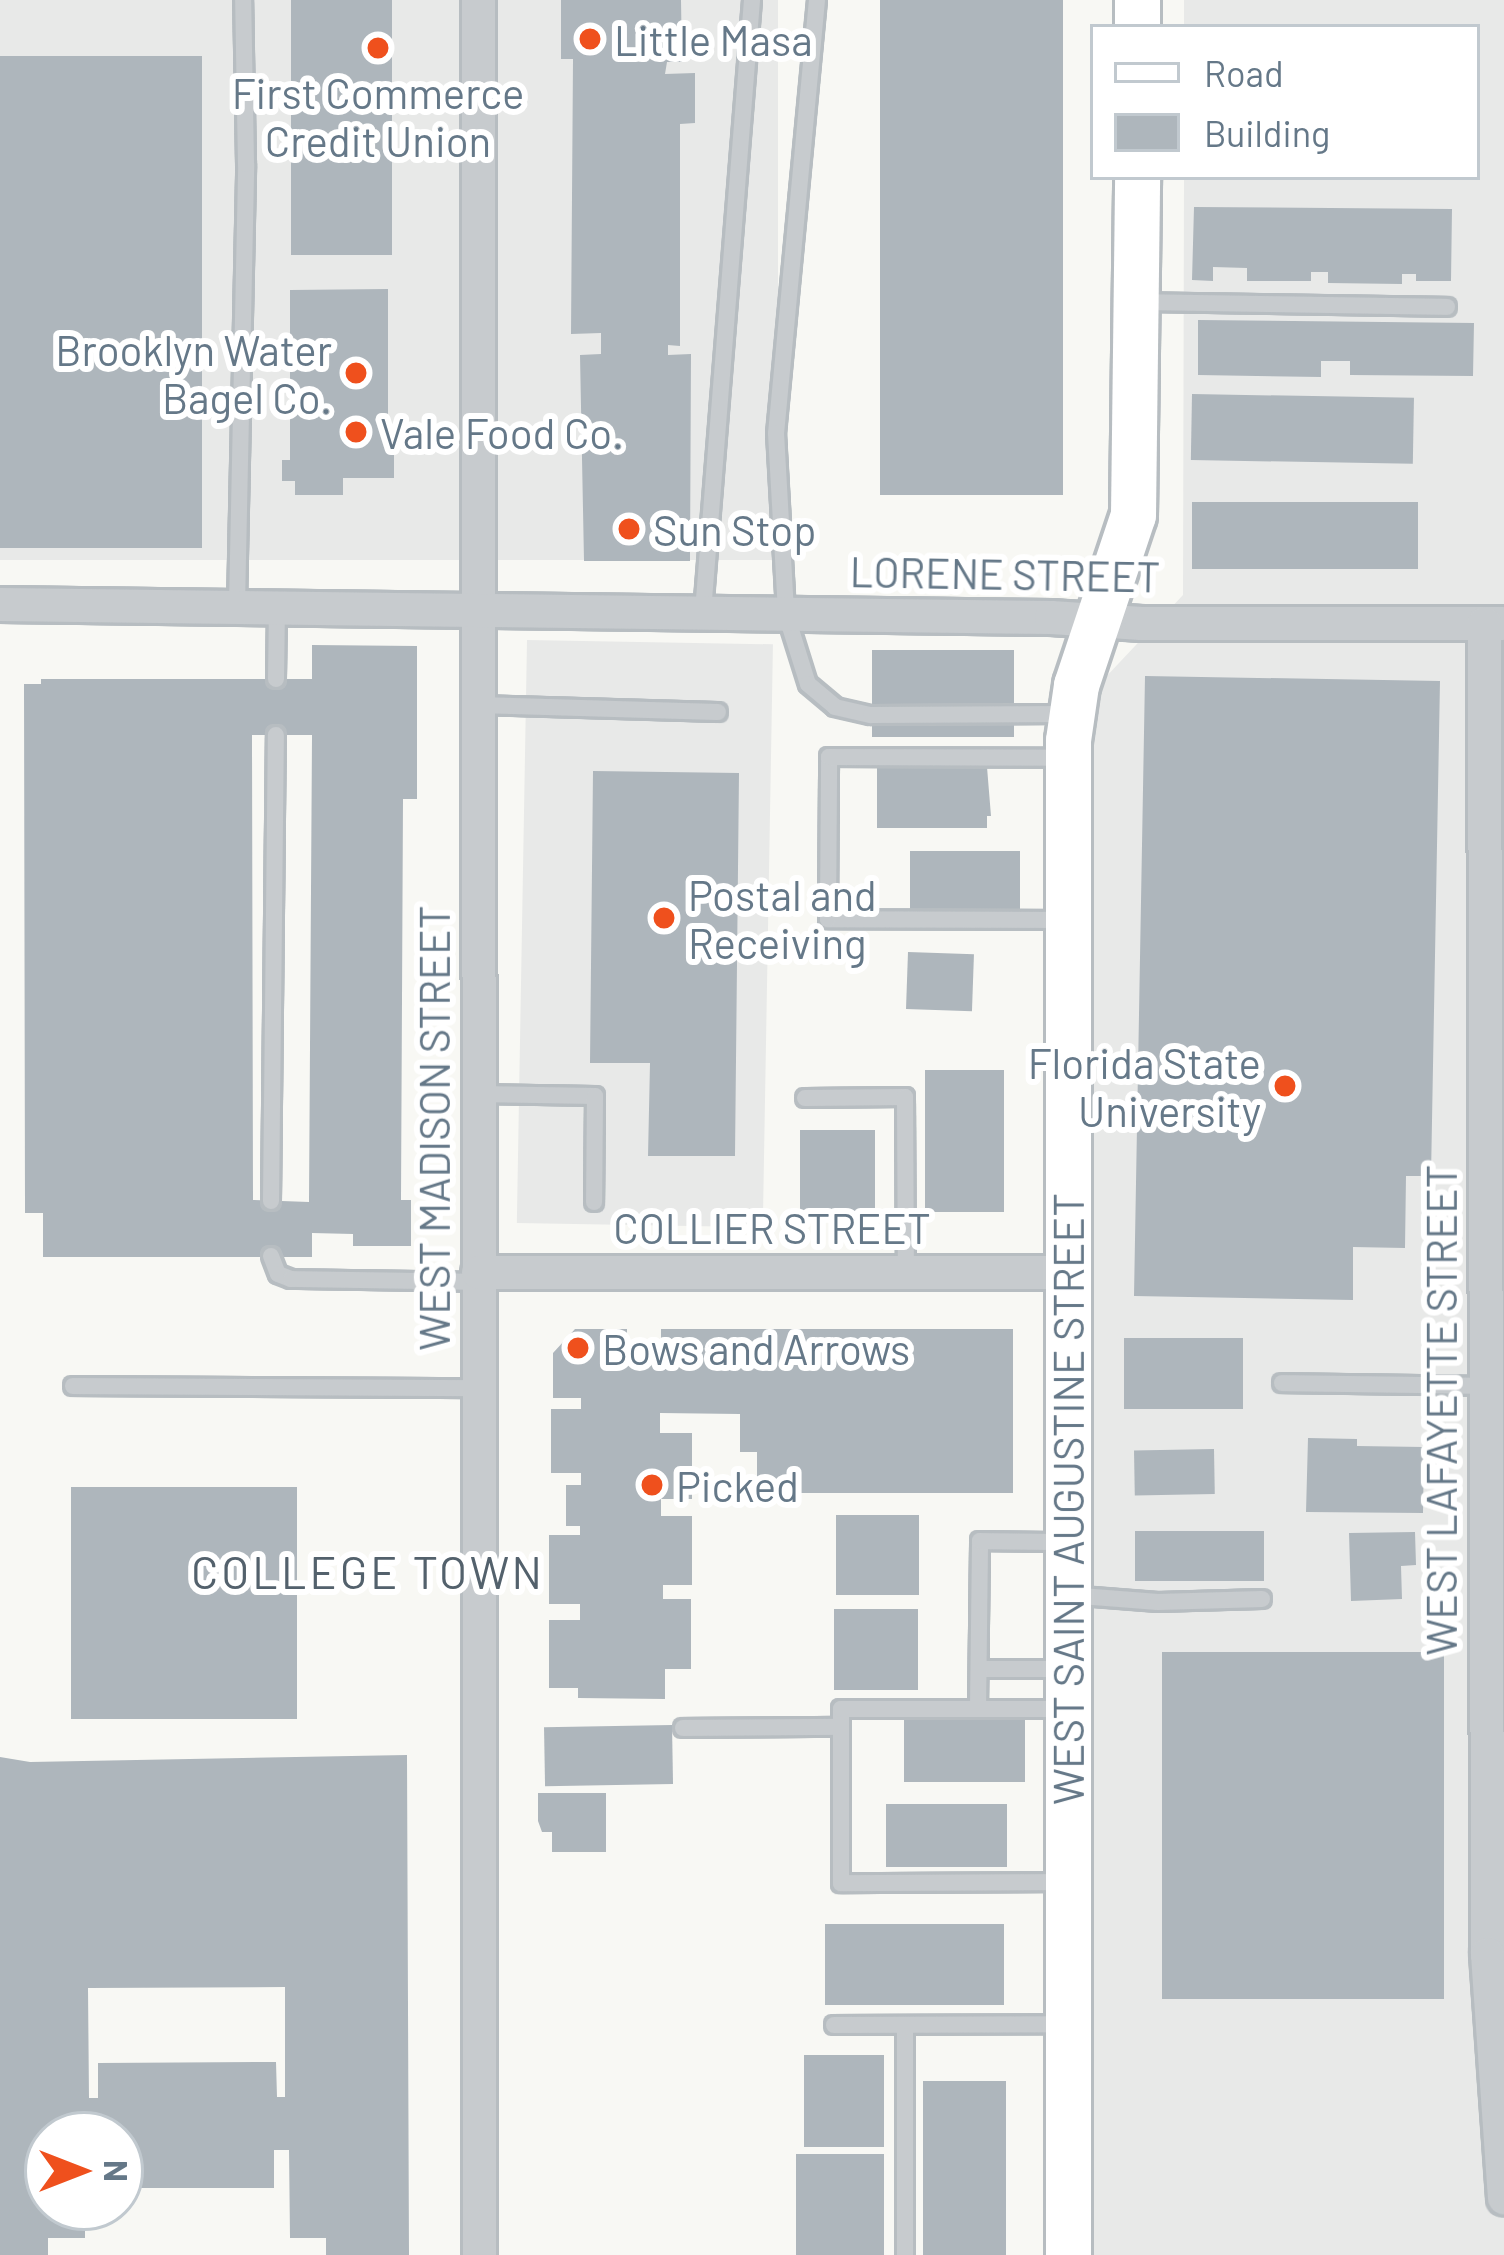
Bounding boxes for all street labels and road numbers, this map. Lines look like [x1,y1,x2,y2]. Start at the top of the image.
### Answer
street label: LORENE STREET [849,545,1161,601]
street label: WEST MADISON STREET [408,905,458,1351]
street label: WEST LAFAYETTE STREET [1415,1164,1465,1656]
street label: WEST SAINT AUGUSTINE STREET [1042,1193,1092,1805]
street label: COLLIER STREET [613,1202,931,1252]

